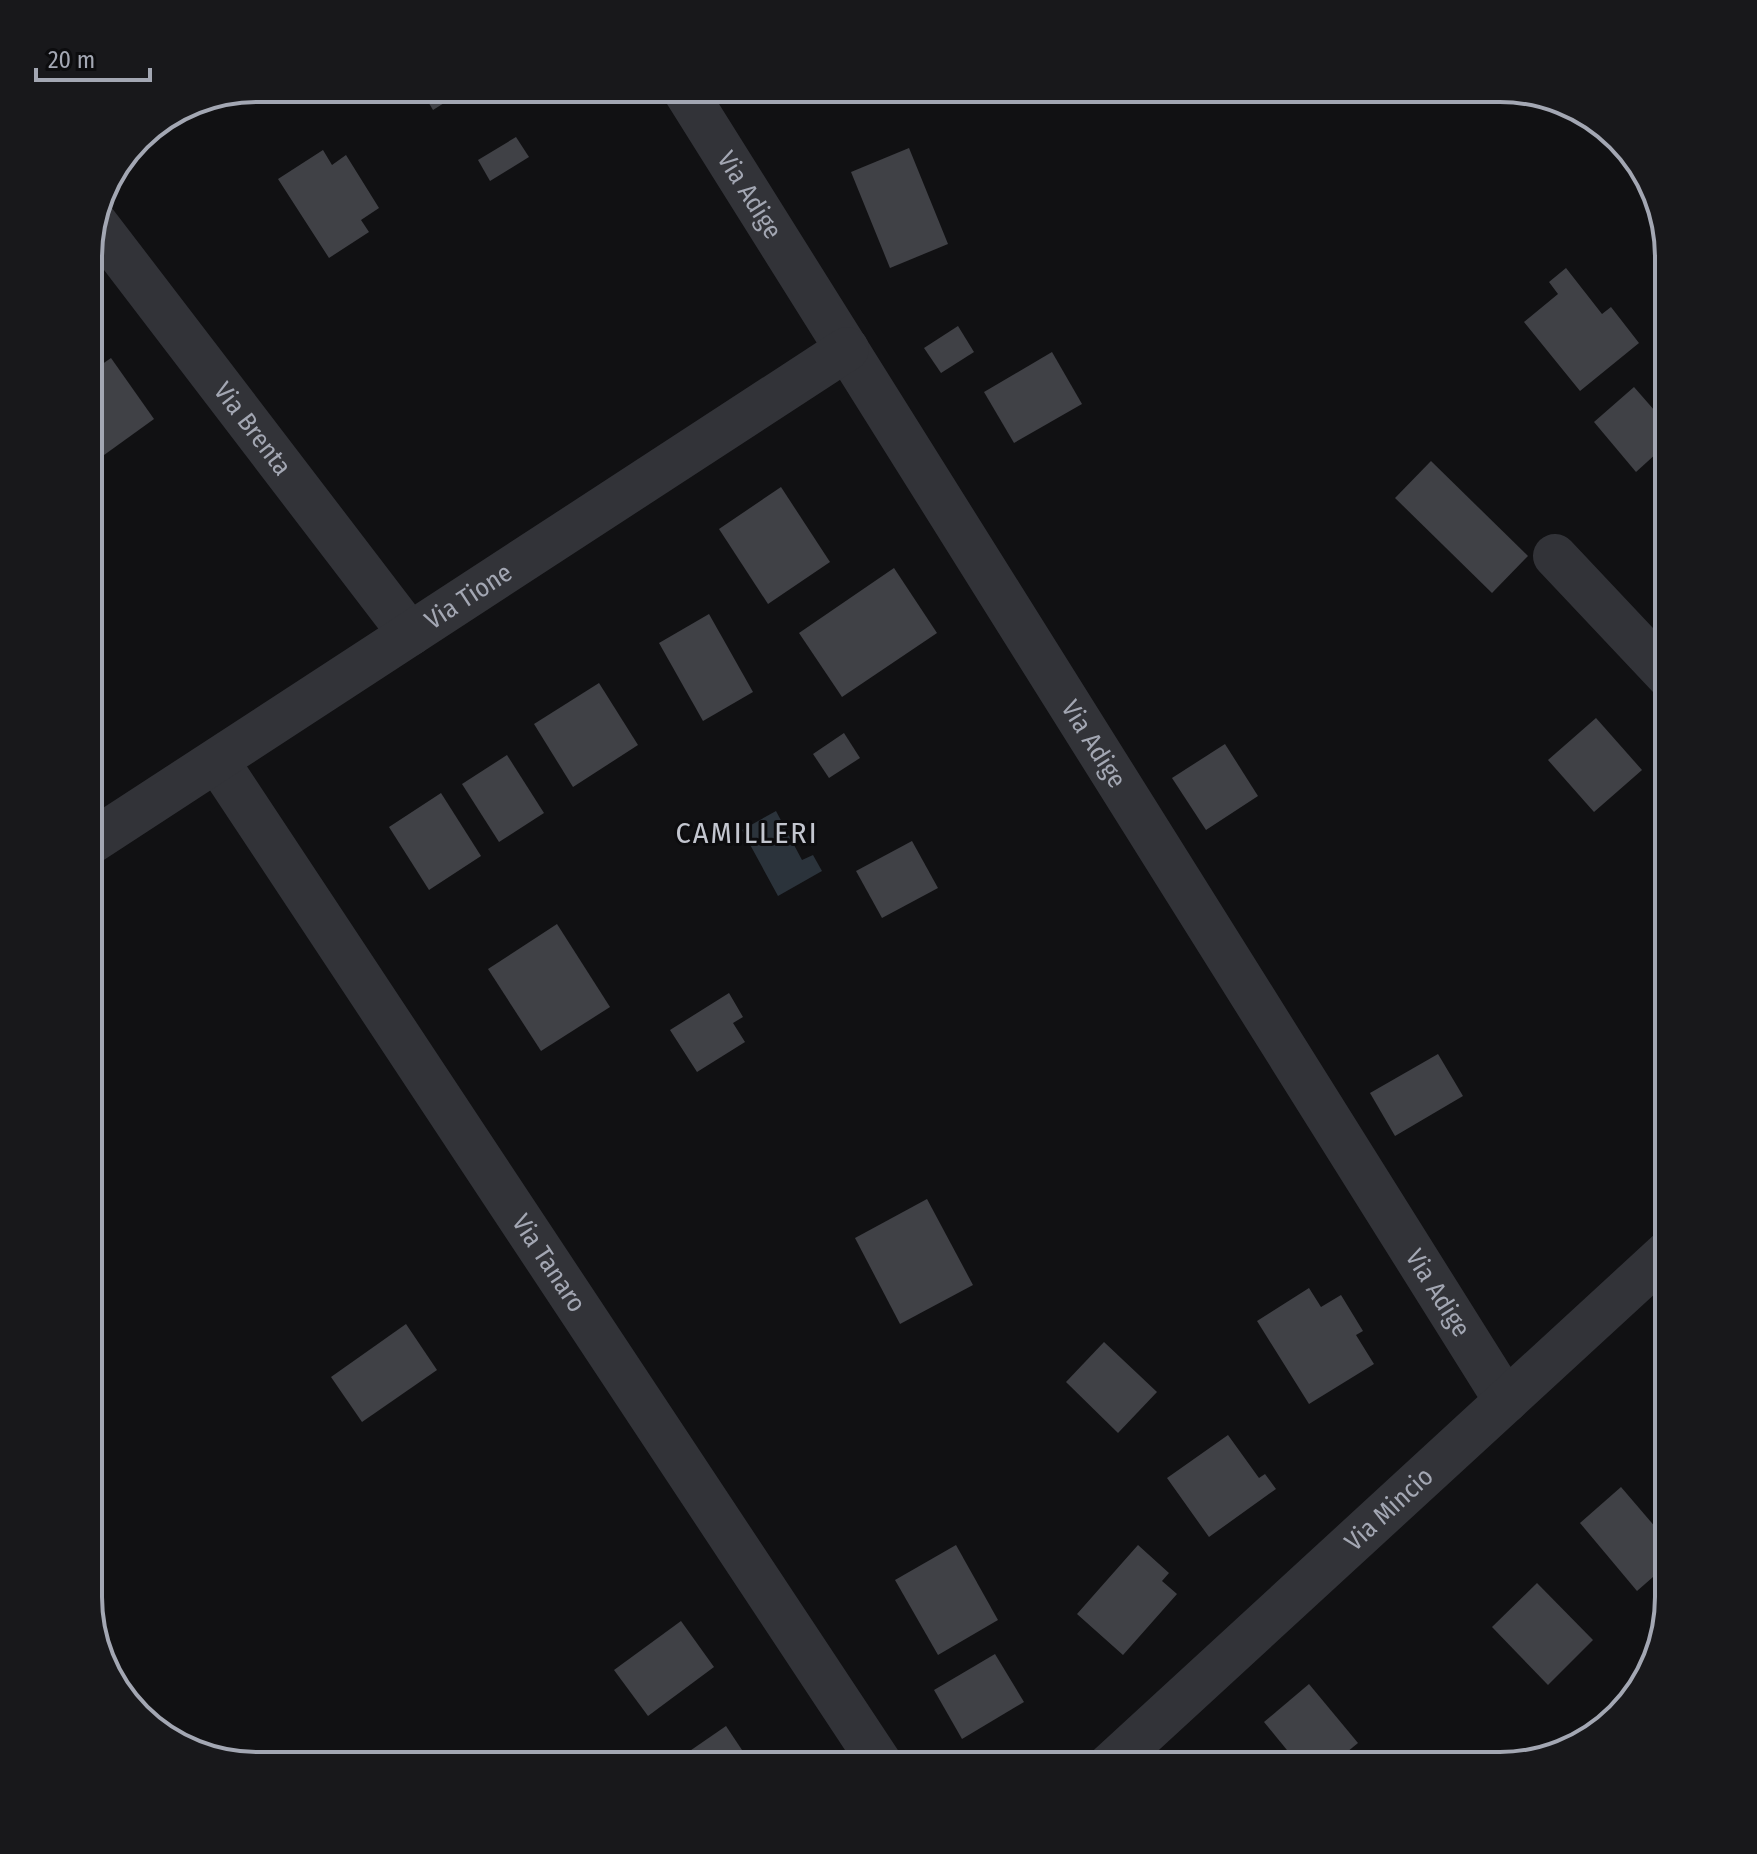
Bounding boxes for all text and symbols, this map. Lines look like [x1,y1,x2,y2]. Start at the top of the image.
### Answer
scale bar [36,32,150,82]
text: 20 m [48,46,95,74]
street label: Via Adige [711,145,789,244]
street label: Via Brenta [208,376,298,481]
street label: Via Tione [419,556,518,636]
street label: Via Adige [1055,694,1133,793]
district label: CAMILLERI [675,815,819,851]
street label: Via Tanaro [506,1208,593,1318]
street label: Via Adige [1399,1243,1477,1342]
street label: Via Mincio [1338,1461,1439,1557]

